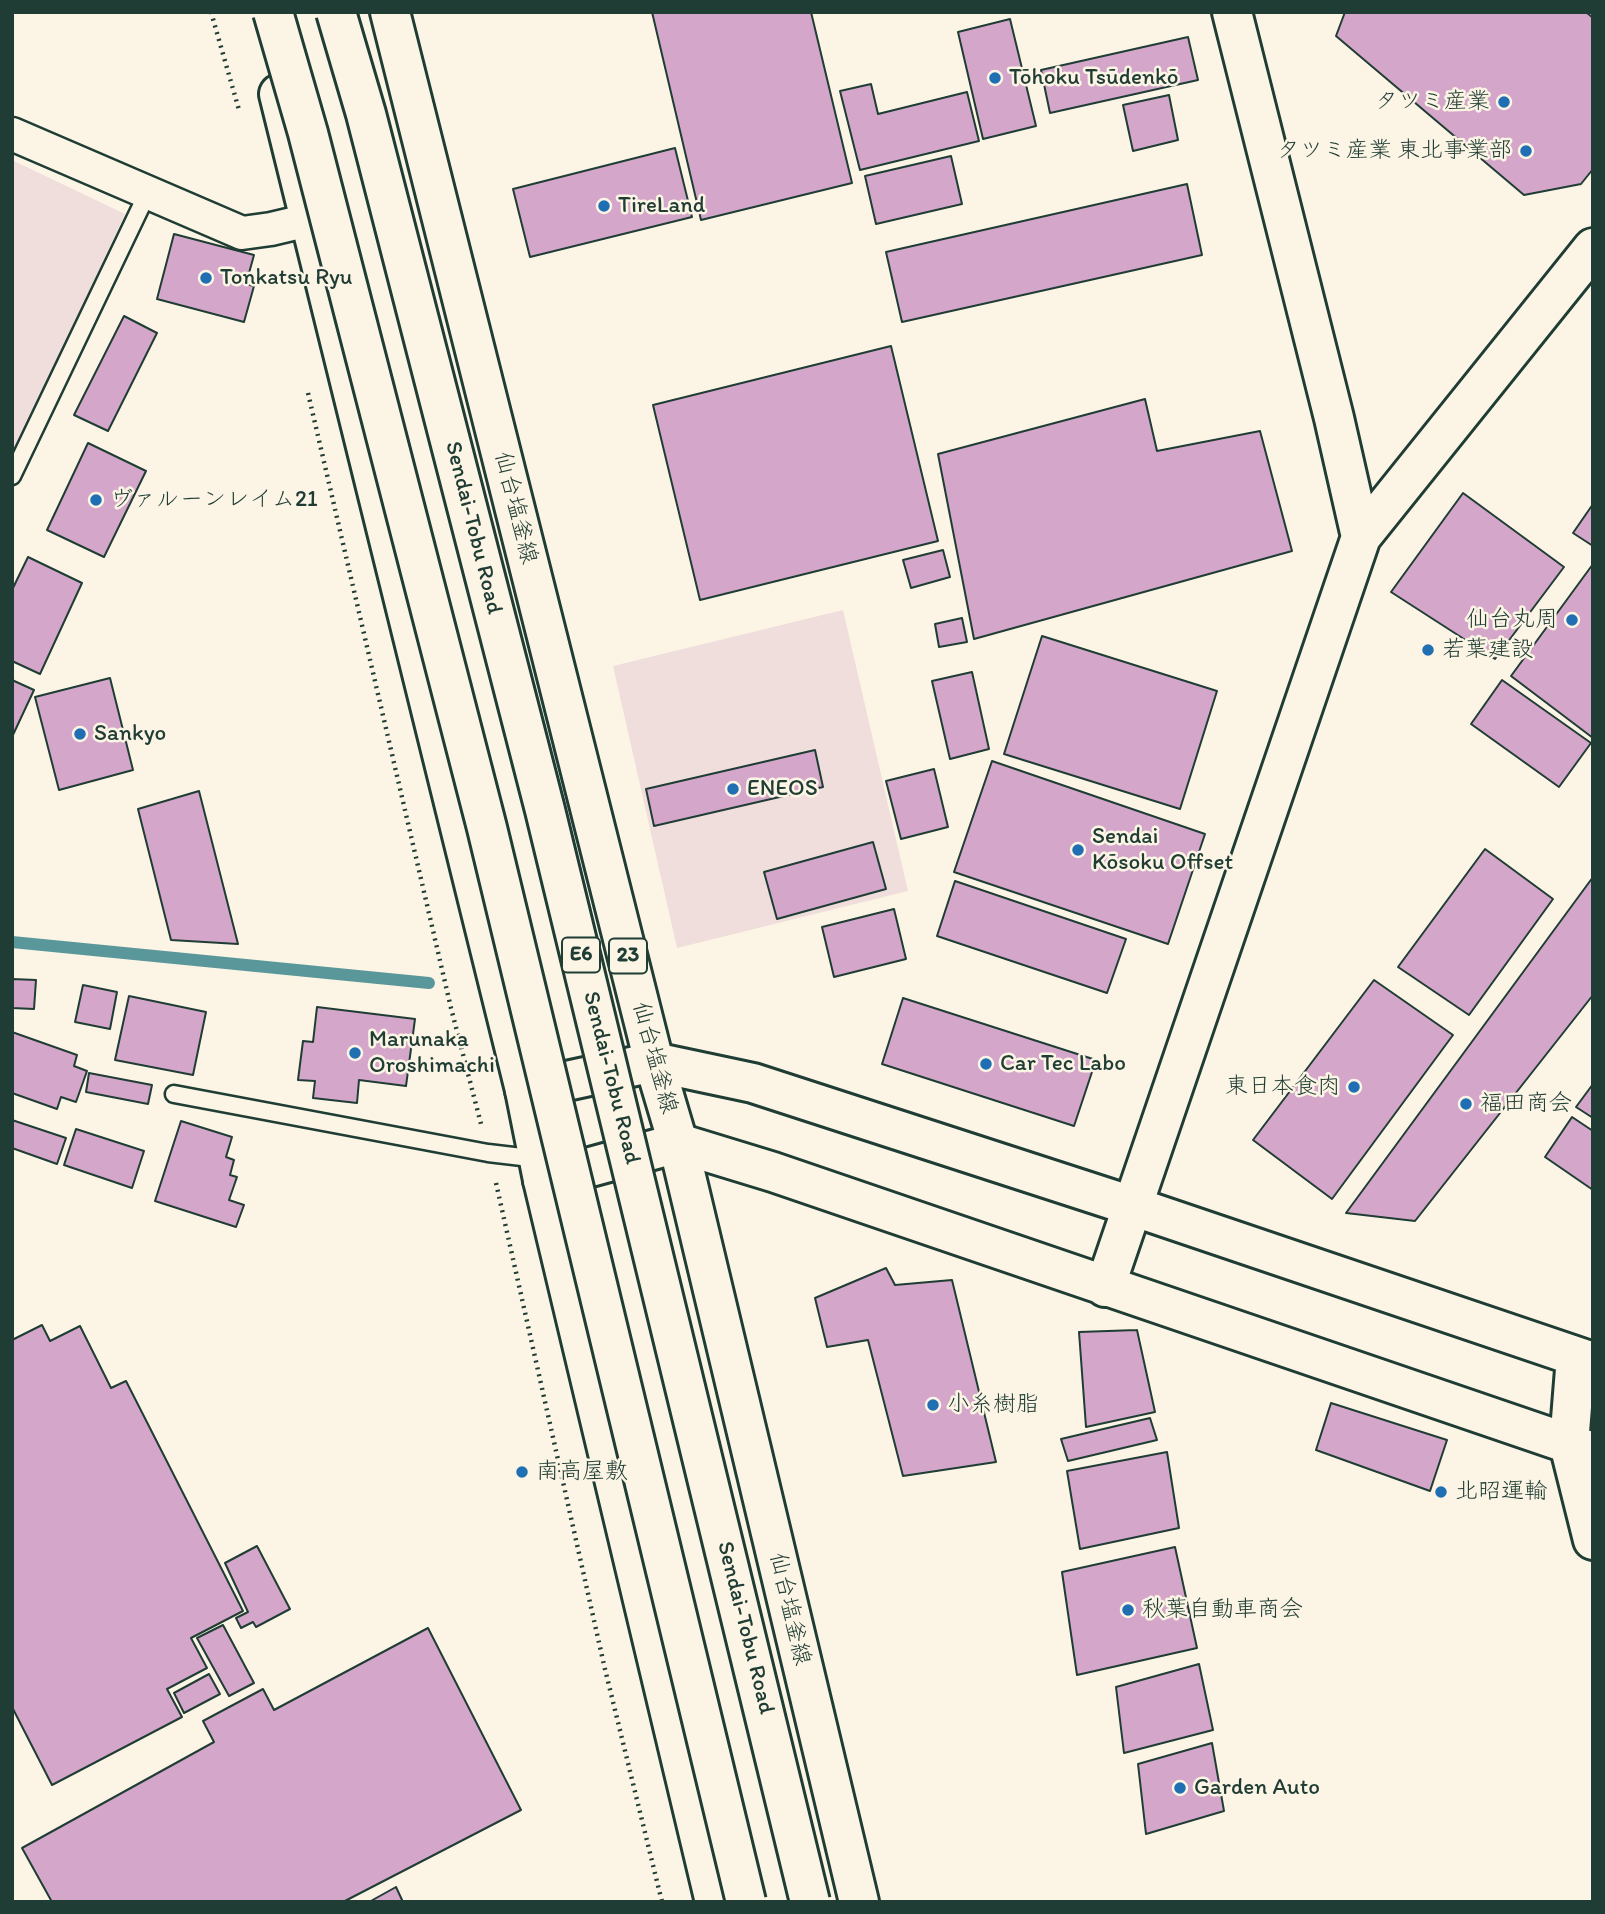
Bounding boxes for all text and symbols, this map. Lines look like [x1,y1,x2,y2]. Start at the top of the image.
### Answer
place label: Tōhoku Tsūdenkō [1009,64,1179,92]
marker: Tōhoku Tsūdenkō [987,70,1003,86]
place label: タツミ産業 [1375,88,1490,116]
marker: タツミ産業 [1496,94,1512,110]
place label: タツミ産業 東北事業部 [1277,137,1512,165]
marker: タツミ産業 東北事業部 [1518,143,1534,159]
place label: TireLand [618,192,705,220]
marker: TireLand [596,198,612,214]
place label: Tonkatsu Ryu [220,264,352,292]
marker: Tonkatsu Ryu [198,270,214,286]
street label: Sendai-Tobu Road [438,439,508,617]
street label: 仙台塩釜線 [488,449,542,567]
place label: ヴァルーンレイム21 [110,486,318,514]
marker: ヴァルーンレイム21 [88,492,104,508]
place label: 仙台丸周 [1466,606,1558,634]
marker: 仙台丸周 [1564,612,1580,628]
place label: 若葉建設 [1442,636,1534,664]
marker: 若葉建設 [1420,642,1436,658]
place label: Sankyo [94,720,166,748]
marker: Sankyo [72,726,88,742]
place label: ENEOS [747,775,818,803]
marker: ENEOS [725,781,741,797]
place label: Sendai Kōsoku Offset [1092,823,1233,877]
marker: Sendai Kōsoku Offset [1070,842,1086,858]
road number: E6 [562,937,600,972]
road number: 23 [609,939,647,974]
street label: Sendai-Tobu Road [576,989,646,1167]
street label: 仙台塩釜線 [626,999,682,1117]
place label: Marunaka Oroshimachi [369,1026,495,1080]
marker: Marunaka Oroshimachi [347,1045,363,1061]
place label: Car Tec Labo [1000,1050,1126,1078]
marker: Car Tec Labo [978,1056,994,1072]
place label: 東日本食肉 [1225,1073,1340,1101]
marker: 東日本食肉 [1346,1079,1362,1095]
place label: 福田商会 [1480,1090,1572,1118]
marker: 福田商会 [1458,1096,1474,1112]
place label: 小糸樹脂 [947,1391,1039,1419]
marker: 小糸樹脂 [925,1397,941,1413]
place label: 南高屋敷 [536,1458,628,1486]
marker: 南高屋敷 [514,1464,530,1480]
place label: 北昭運輸 [1455,1478,1547,1506]
marker: 北昭運輸 [1433,1484,1449,1500]
street label: Sendai-Tobu Road [710,1539,780,1717]
street label: 仙台塩釜線 [763,1550,815,1668]
place label: 秋葉自動車商会 [1142,1596,1303,1624]
marker: 秋葉自動車商会 [1120,1602,1136,1618]
place label: Garden Auto [1194,1774,1320,1802]
marker: Garden Auto [1172,1780,1188,1796]

